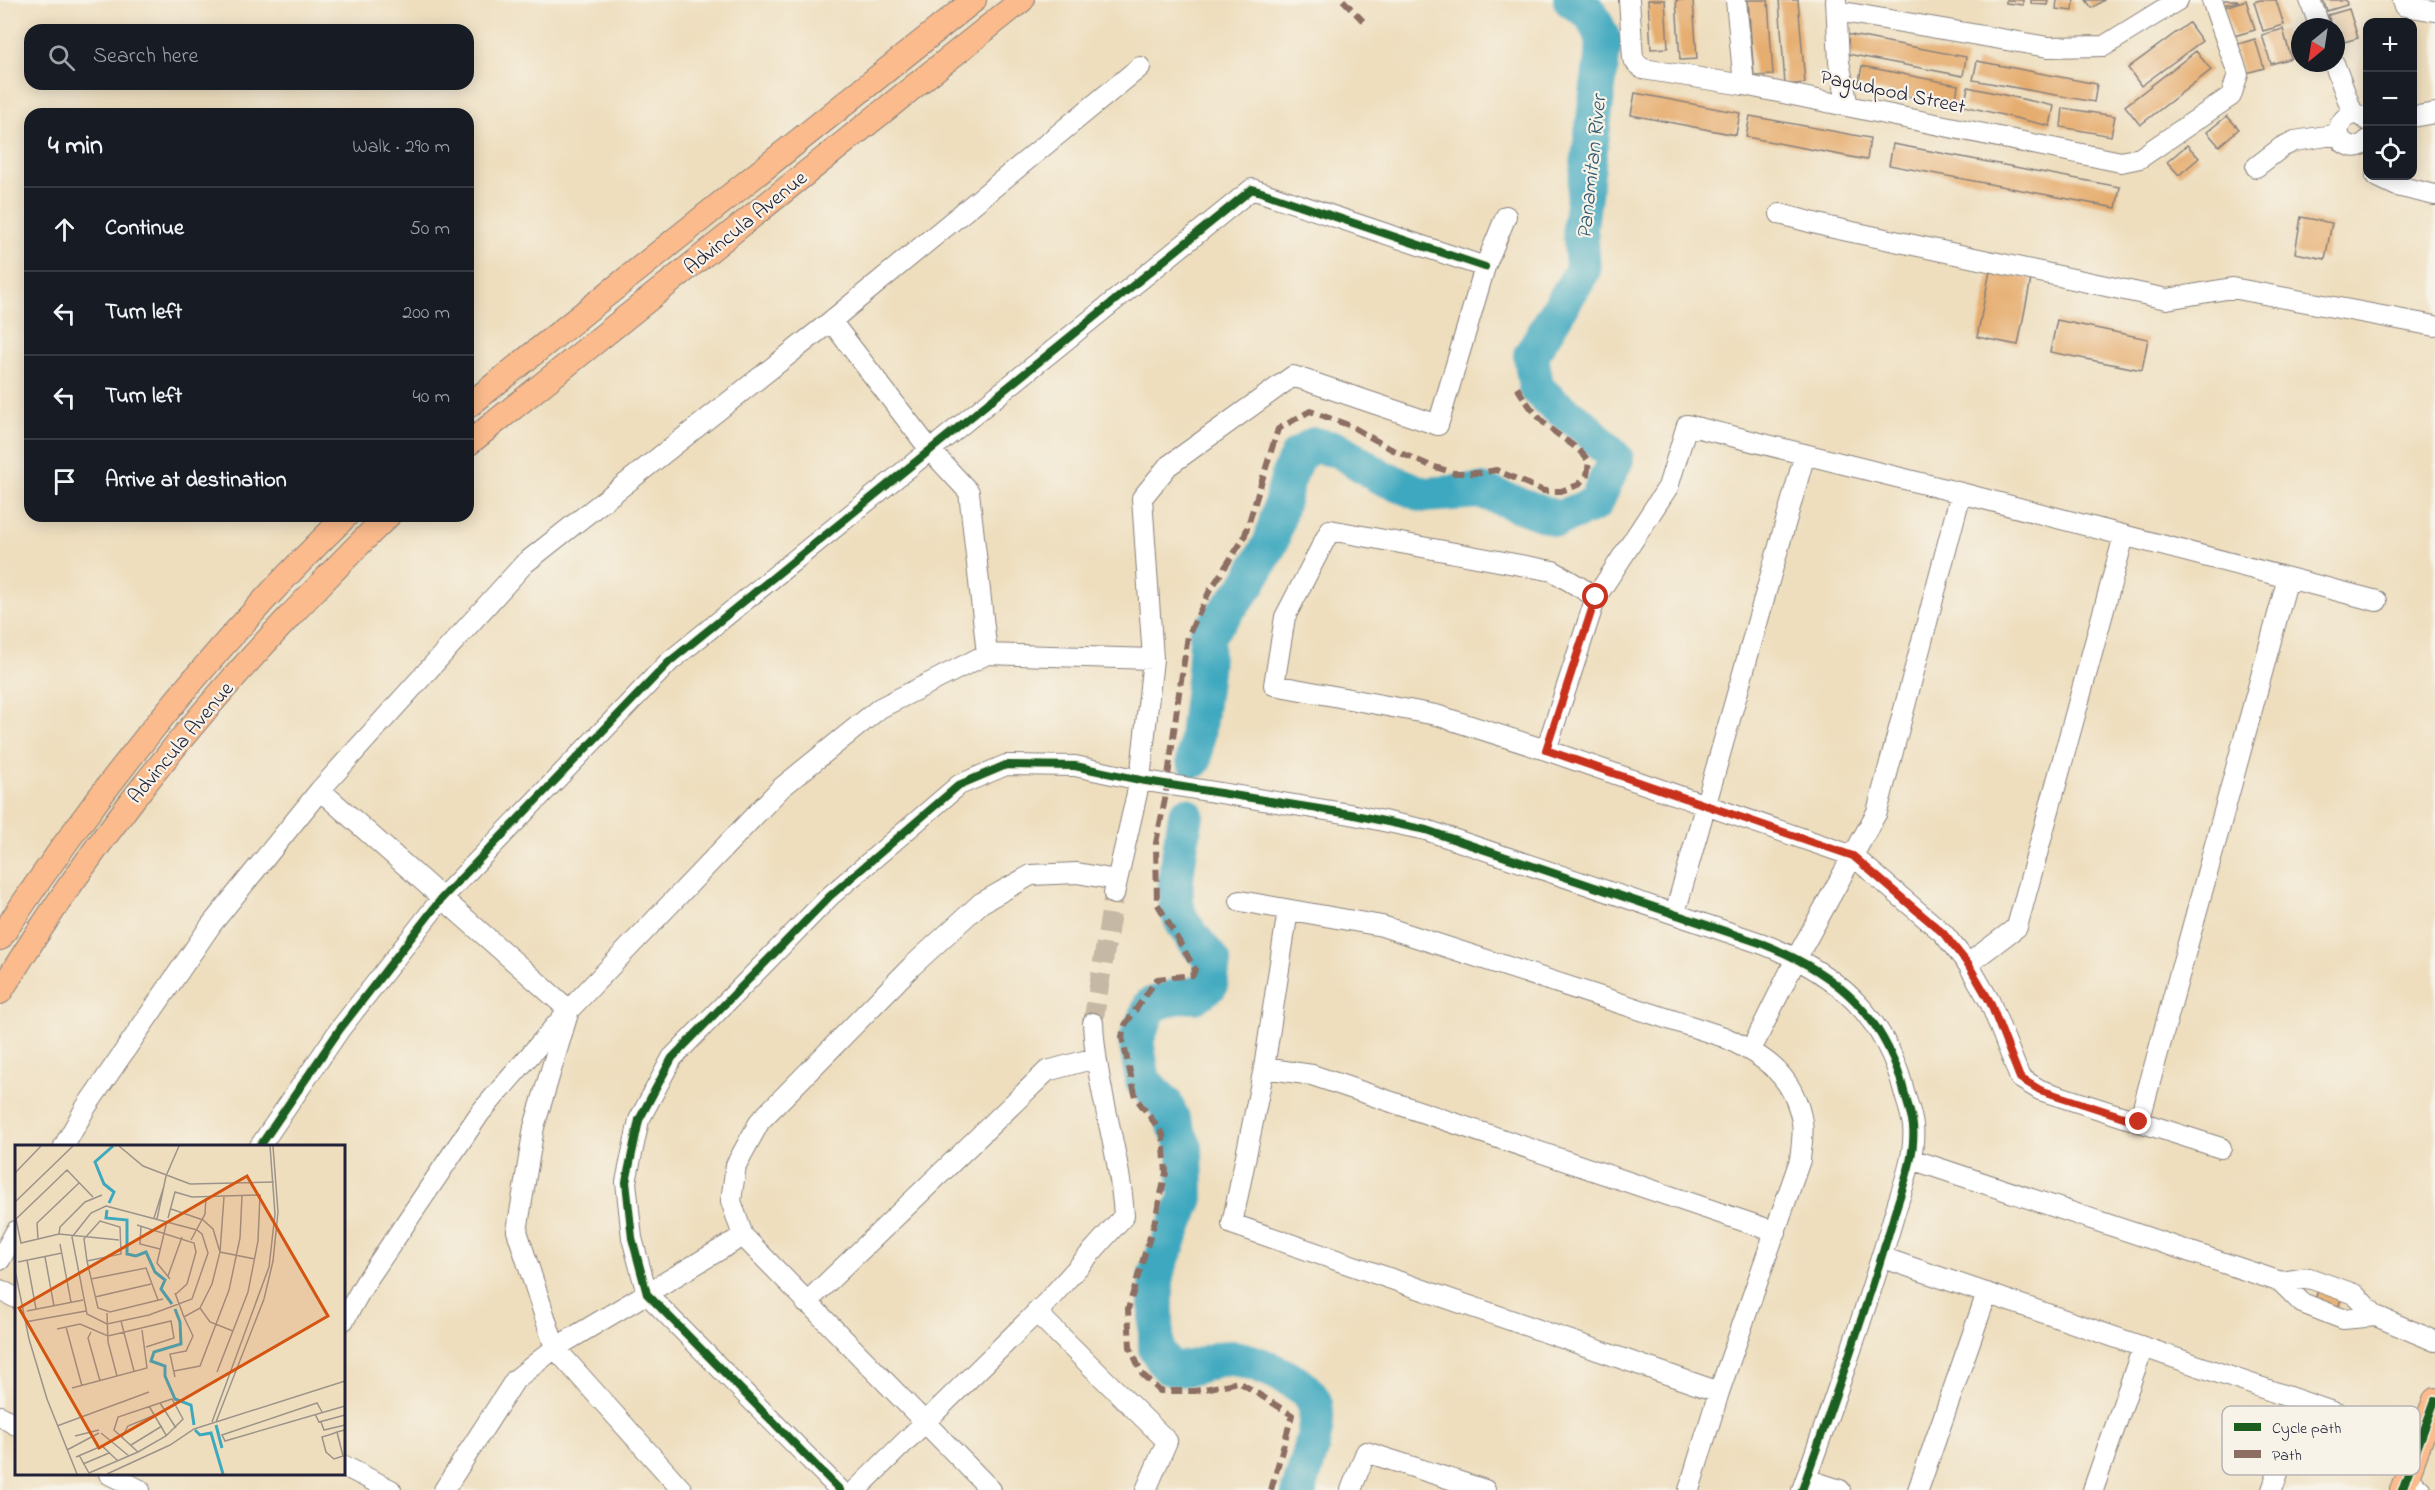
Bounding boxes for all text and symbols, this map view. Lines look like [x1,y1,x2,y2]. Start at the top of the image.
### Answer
north arrow [2291,18,2345,72]
map controls [2363,18,2417,180]
button: + [2363,18,2417,72]
search box [24,24,474,90]
icon: search [45,41,78,74]
text: Search here [93,41,198,73]
street label: Pagudpod Street [1817,63,1968,125]
button: − [2363,72,2417,126]
water label: Panamitan River [1570,91,1617,241]
button: locate [2363,126,2417,180]
text: 4 min [48,128,103,166]
text: Walk · 290 m [352,133,450,162]
street label: Advincula Avenue [678,164,815,283]
icon: ahead [48,213,81,246]
text: Continue [105,213,184,245]
text: 50 m [409,215,450,244]
icon: left [48,297,81,330]
text: Turn left [105,297,182,329]
text: 200 m [402,299,450,328]
icon: left [48,381,81,414]
text: Turn left [105,381,182,413]
text: 40 m [413,383,450,412]
icon: arrive [48,465,81,498]
text: Arrive at destination [105,465,287,497]
route start [1582,583,1608,609]
street label: Advincula Avenue [121,675,242,811]
route end [2125,1108,2151,1134]
inset map [15,1145,345,1475]
legend [2222,1406,2420,1475]
text: Cycle path [2272,1417,2341,1441]
text: Path [2272,1444,2302,1468]

